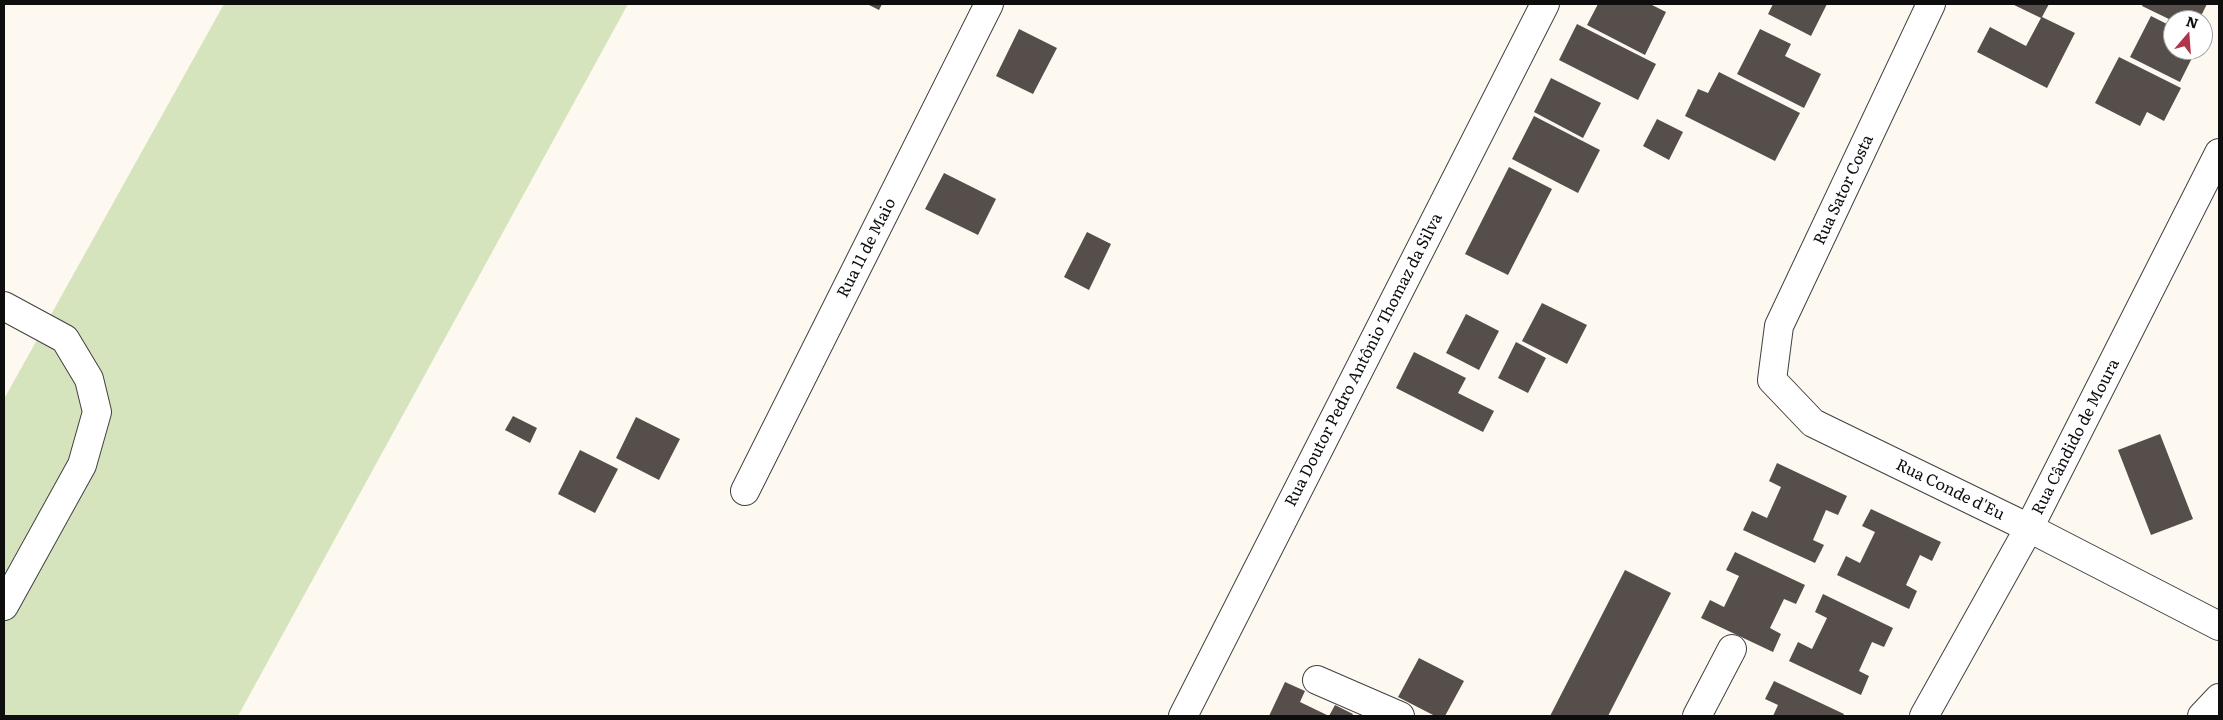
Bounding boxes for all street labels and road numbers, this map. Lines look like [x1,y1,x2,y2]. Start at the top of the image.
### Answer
street label: Rua Sator Costa [1810,132,1878,248]
street label: Rua 11 de Maio [834,195,900,301]
street label: Rua Doutor Pedro Antônio Thomaz da Silva [1281,210,1447,510]
street label: Rua Cândido de Moura [2028,356,2124,518]
street label: Rua Conde d'Eu [1892,455,2008,525]

